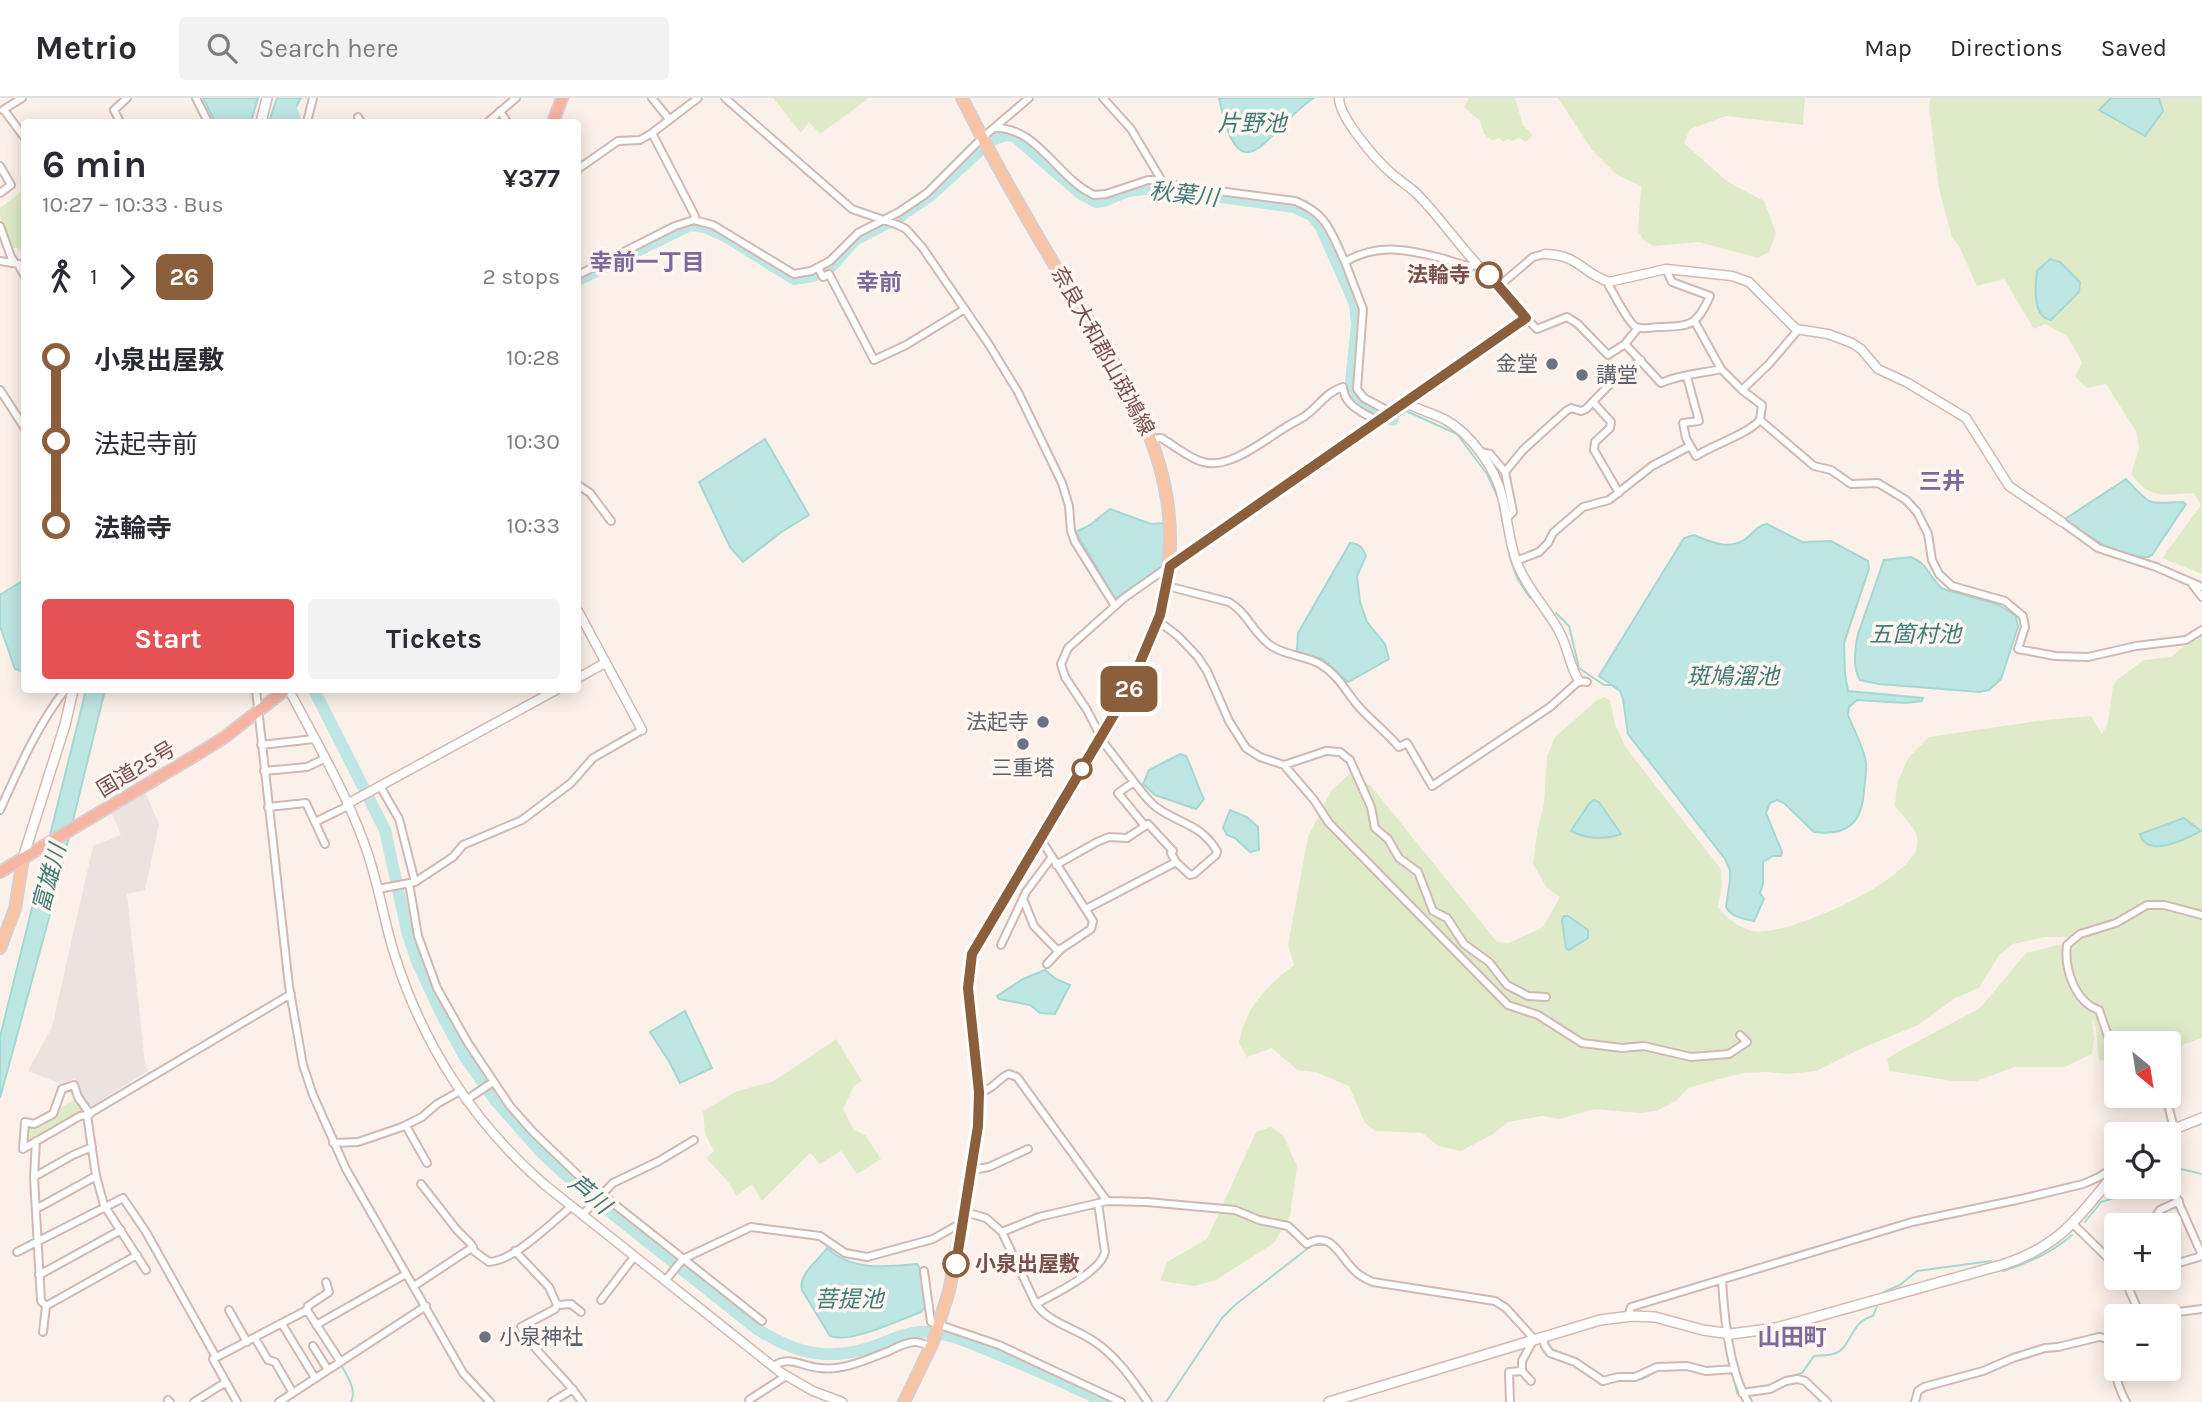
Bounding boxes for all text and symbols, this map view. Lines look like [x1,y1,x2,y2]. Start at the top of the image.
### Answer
search box [179,17,669,80]
text: Metrio [35,29,137,67]
icon: search [203,29,241,67]
text: Search here [259,33,399,64]
text: Map [1864,34,1912,62]
text: Directions [1950,34,2063,62]
text: Saved [2101,34,2167,62]
water label: 片野池 [1218,110,1289,137]
text: 6 min [42,142,147,187]
text: ¥377 [503,163,560,194]
water label: 秋葉川 [1148,177,1223,212]
text: 10:27 – 10:33 · Bus [42,191,224,218]
district label: 幸前一丁目 [590,249,705,276]
icon: walk [42,258,80,296]
icon: forward [108,258,146,296]
marker: 法輪寺 [1476,262,1502,288]
text: 1 [90,263,98,290]
text: 26 [170,263,199,291]
text: 2 stops [482,263,560,290]
street label: 奈良大和郡山斑鳩線 [1047,263,1159,439]
place label: 法輪寺 [1407,263,1470,287]
district label: 幸前 [856,269,902,296]
text: 10:28 [506,344,560,371]
text: 小泉出屋敷 [94,345,224,376]
place label: 金堂 [1496,352,1538,376]
marker: 金堂 [1544,356,1560,372]
place label: 講堂 [1596,363,1638,387]
marker: 講堂 [1574,367,1590,383]
text: 10:30 [506,428,560,455]
text: 法起寺前 [94,429,198,460]
district label: 三井 [1919,468,1965,495]
text: 10:33 [506,512,560,539]
text: 法輪寺 [94,513,172,544]
button: Start [42,599,294,679]
button: Tickets [308,599,560,679]
water label: 五箇村池 [1869,621,1963,648]
water label: 斑鳩溜池 [1687,663,1781,690]
line badge: 26 [1098,666,1160,712]
text: 26 [1114,675,1144,703]
place label: 法起寺 [966,710,1029,734]
marker: 法起寺 [1035,714,1051,730]
street label: 国道25号 [93,736,179,802]
marker: 三重塔 [1015,736,1031,752]
place label: 三重塔 [992,756,1055,780]
unlabelled marker [1072,759,1092,779]
water label: 富雄川 [28,838,72,915]
north arrow [2104,1031,2180,1108]
map controls [2104,1031,2181,1381]
button: locate [2104,1122,2181,1199]
water label: 芦川 [563,1169,618,1221]
button: + [2104,1213,2181,1290]
marker: 小泉出屋敷 [943,1251,969,1277]
place label: 小泉出屋敷 [975,1252,1080,1276]
water label: 菩提池 [815,1286,886,1313]
button: − [2104,1304,2181,1381]
district label: 山田町 [1758,1324,1827,1351]
place label: 小泉神社 [499,1325,583,1349]
marker: 小泉神社 [477,1329,493,1345]

